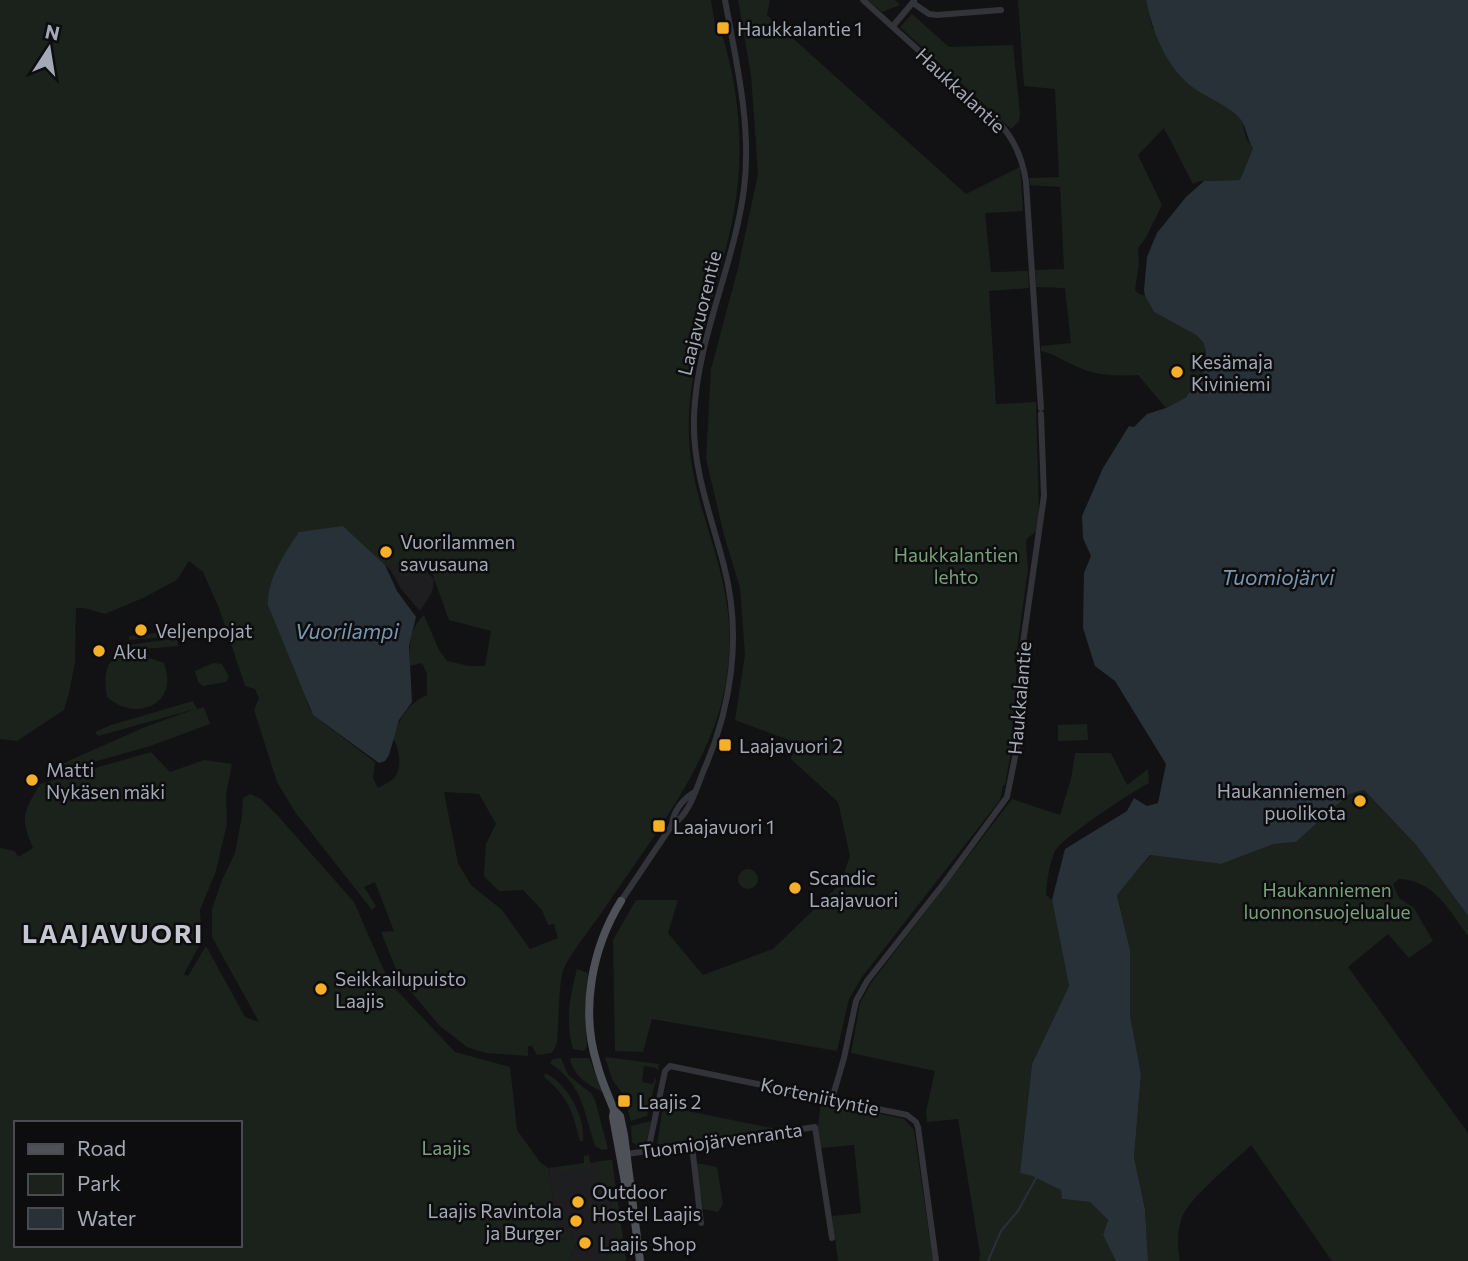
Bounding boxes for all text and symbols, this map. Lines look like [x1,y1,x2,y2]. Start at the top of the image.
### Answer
north arrow [14,14,84,84]
place label: Haukkalantie 1 [737,17,862,40]
text: N [43,19,62,45]
marker: Haukkalantie 1 [715,20,731,36]
street label: Haukkalantie [912,43,1010,137]
street label: Laajavuorentie [672,248,726,378]
place label: Kesämaja Kiviniemi [1191,350,1273,395]
marker: Kesämaja Kiviniemi [1169,364,1185,380]
place label: Vuorilammen savusauna [400,530,515,575]
park label: Haukkalantien lehto [894,543,1018,588]
marker: Vuorilammen savusauna [378,544,394,560]
water label: Tuomiojärvi [1221,564,1335,589]
water label: Vuorilampi [295,618,400,643]
place label: Veljenpojat [155,619,253,642]
marker: Veljenpojat [133,622,149,638]
place label: Aku [113,640,147,663]
street label: Haukkalantie [1003,640,1035,756]
marker: Aku [91,643,107,659]
place label: Laajavuori 2 [739,734,843,757]
marker: Laajavuori 2 [717,737,733,753]
place label: Matti Nykäsen mäki [46,758,165,803]
marker: Matti Nykäsen mäki [24,772,40,788]
place label: Haukanniemen puolikota [1217,779,1346,824]
marker: Haukanniemen puolikota [1352,793,1368,809]
place label: Laajavuori 1 [673,815,774,838]
marker: Laajavuori 1 [651,818,667,834]
place label: Scandic Laajavuori [809,866,899,911]
park label: Haukanniemen luonnonsuojelualue [1243,878,1411,923]
marker: Scandic Laajavuori [787,880,803,896]
district label: LAAJAVUORI [22,917,204,948]
place label: Seikkailupuisto Laajis [335,967,466,1012]
marker: Seikkailupuisto Laajis [313,981,329,997]
street label: Korteniityntie [759,1072,881,1120]
place label: Laajis 2 [638,1090,701,1113]
marker: Laajis 2 [616,1093,632,1109]
street label: Tuomiojärvenranta [638,1117,804,1163]
legend [14,1121,242,1247]
text: Road [77,1135,126,1160]
park label: Laajis [421,1136,471,1159]
text: Park [77,1170,121,1195]
place label: Outdoor Hostel Laajis [592,1180,701,1225]
marker: Outdoor Hostel Laajis [570,1194,586,1210]
place label: Laajis Ravintola ja Burger [428,1199,562,1244]
text: Water [77,1205,136,1230]
marker: Laajis Ravintola ja Burger [568,1213,584,1229]
place label: Laajis Shop [599,1232,696,1255]
marker: Laajis Shop [577,1235,593,1251]

